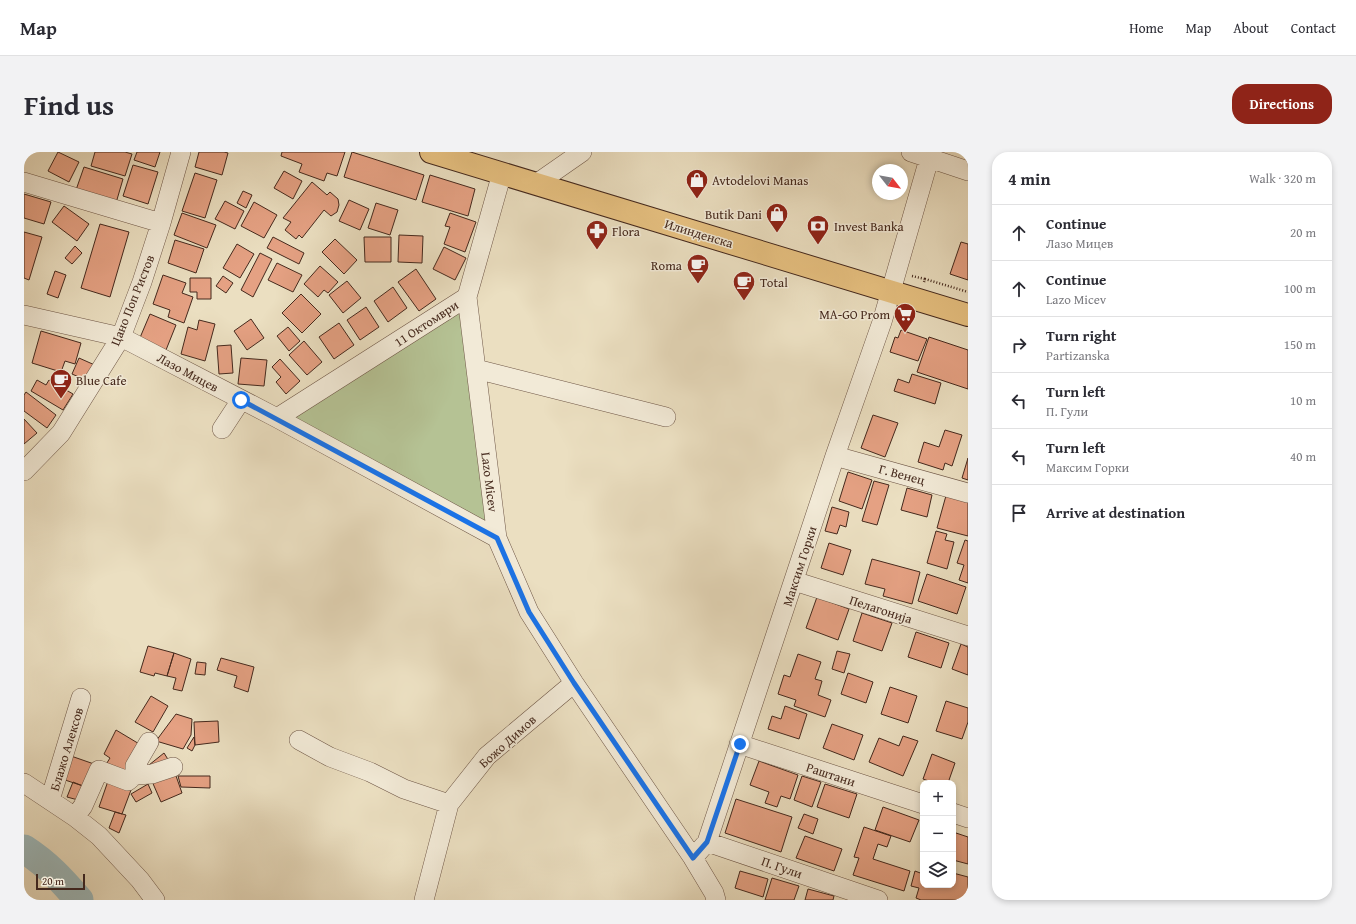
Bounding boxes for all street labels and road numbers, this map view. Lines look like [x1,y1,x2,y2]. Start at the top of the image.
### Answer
street label: Илинденска [662,214,736,253]
street label: Цано Поп Ристов [106,252,159,349]
street label: 11 Октомври [390,295,462,351]
street label: Лазо Мицев [154,348,222,397]
street label: Lazo Micev [476,451,503,514]
street label: Г. Венец [877,459,928,490]
street label: Максим Горки [778,523,821,609]
street label: Пелагонија [847,590,915,629]
street label: Блажо Алексов [45,705,88,793]
street label: Божо Димов [474,710,540,772]
street label: Раштани [804,758,858,791]
street label: П. Гули [759,852,805,883]

